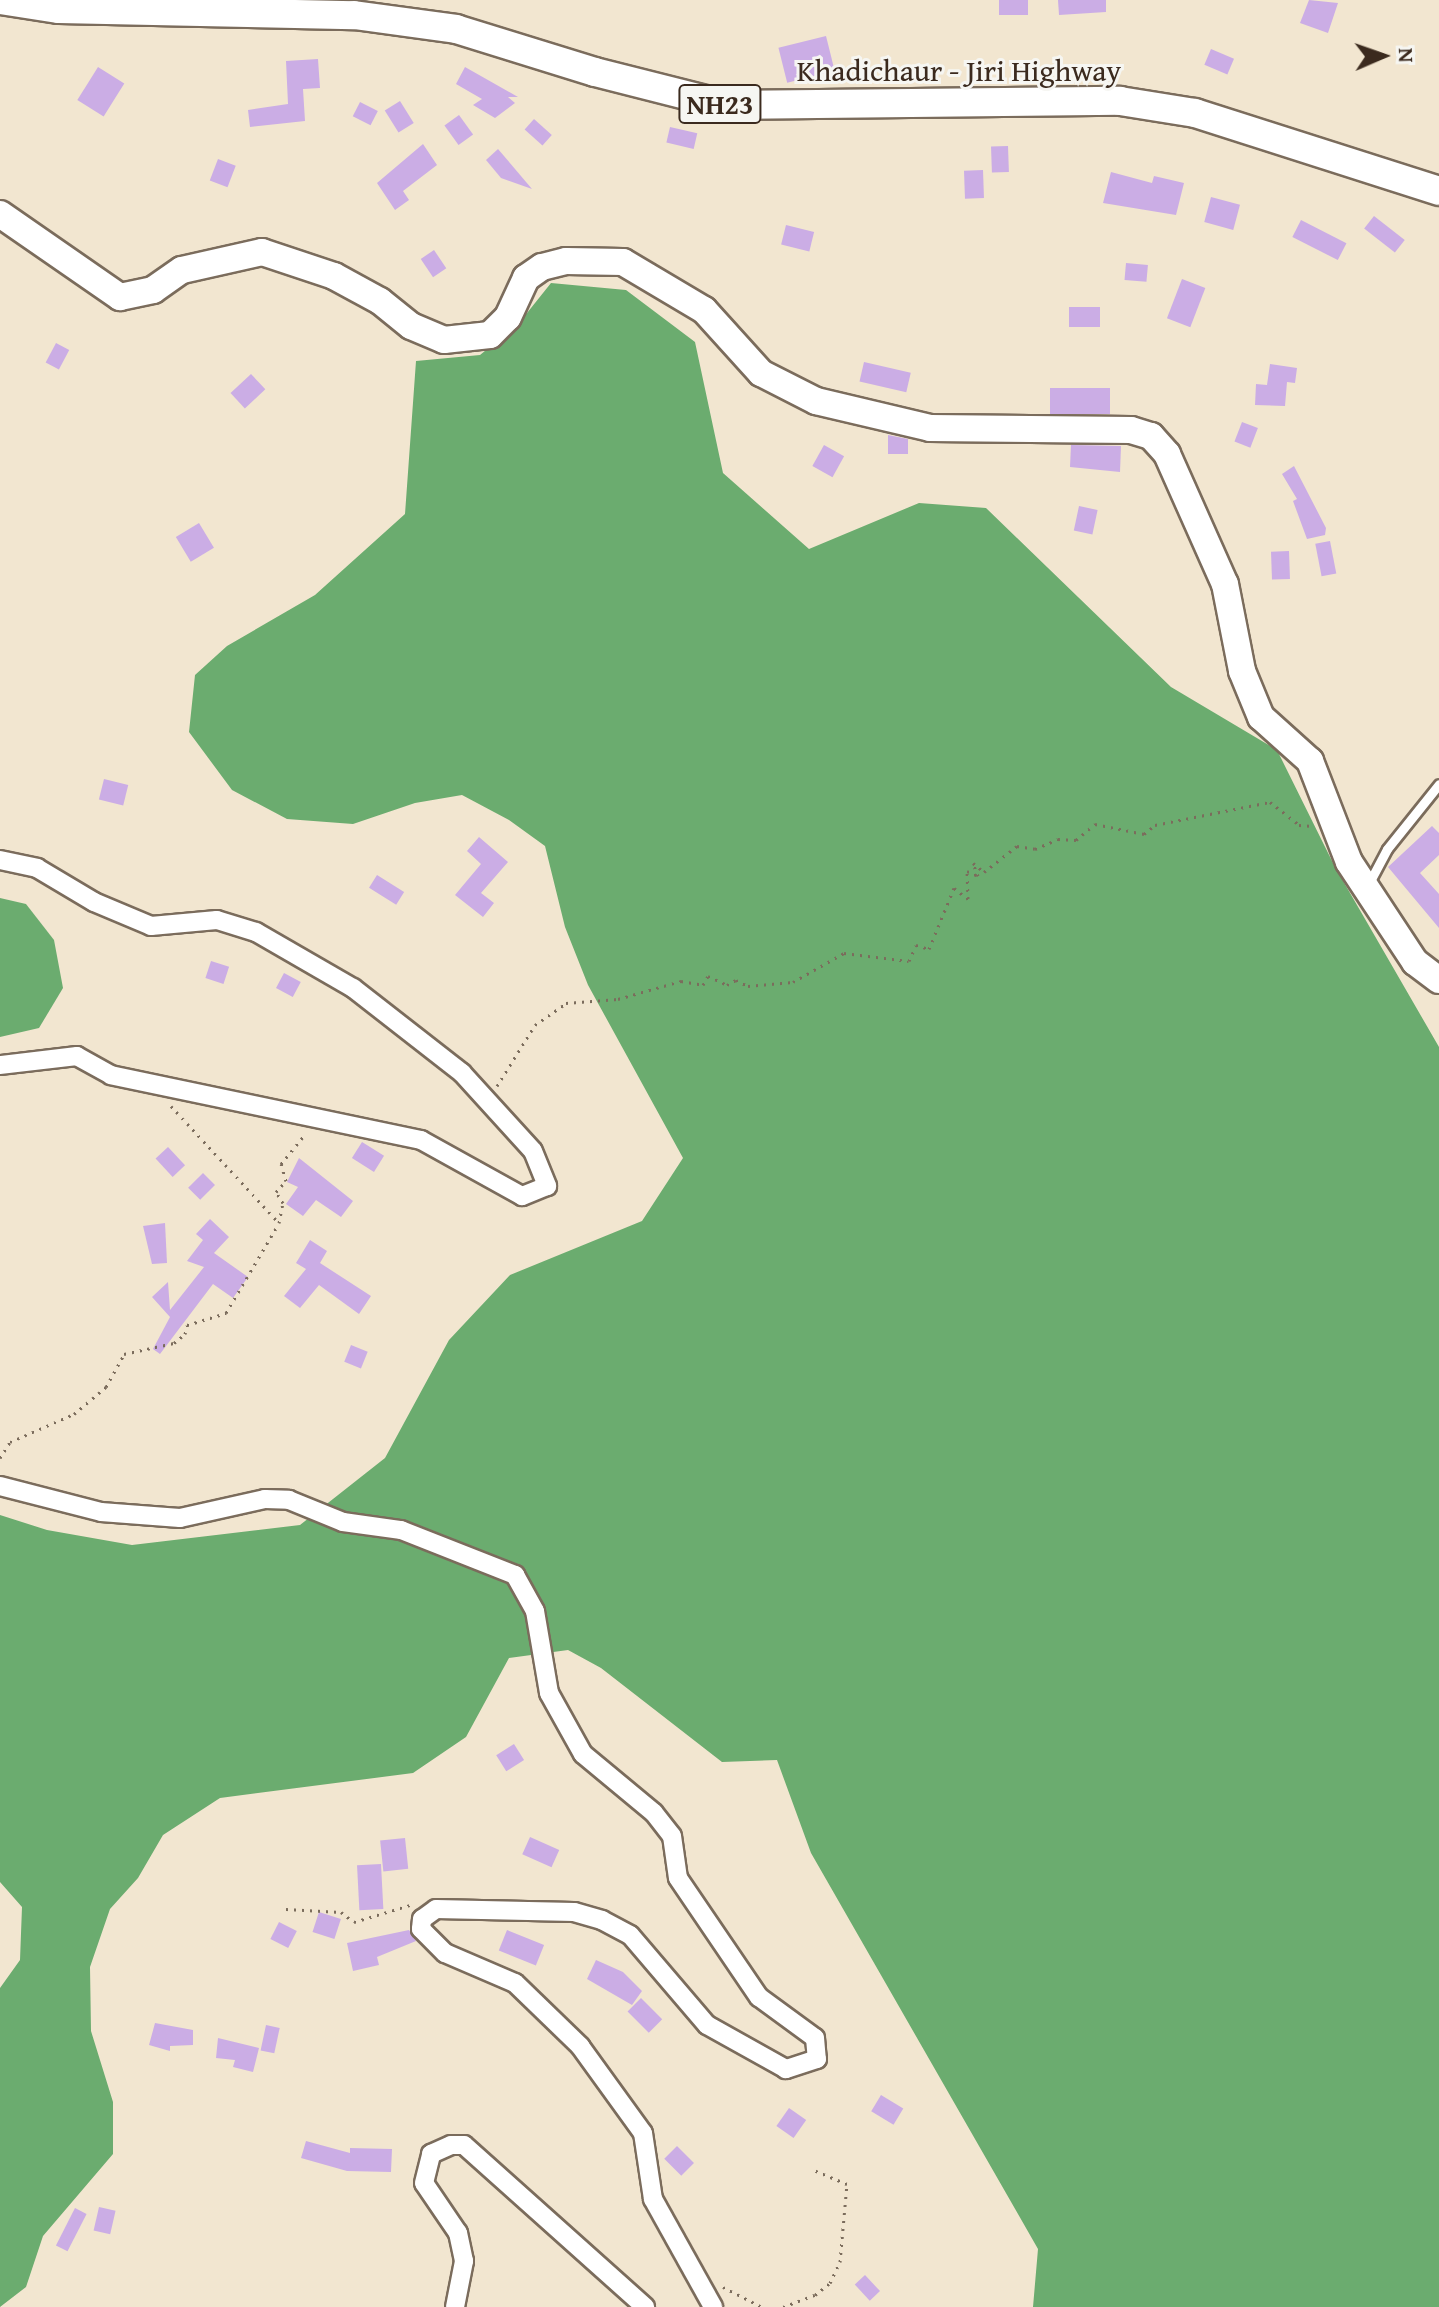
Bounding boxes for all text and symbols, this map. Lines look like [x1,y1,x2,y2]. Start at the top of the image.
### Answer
north arrow [1343,16,1423,96]
text: N [1391,47,1423,63]
street label: Khadichaur - Jiri Highway [797,52,1121,88]
road number: NH23 [678,80,762,128]

